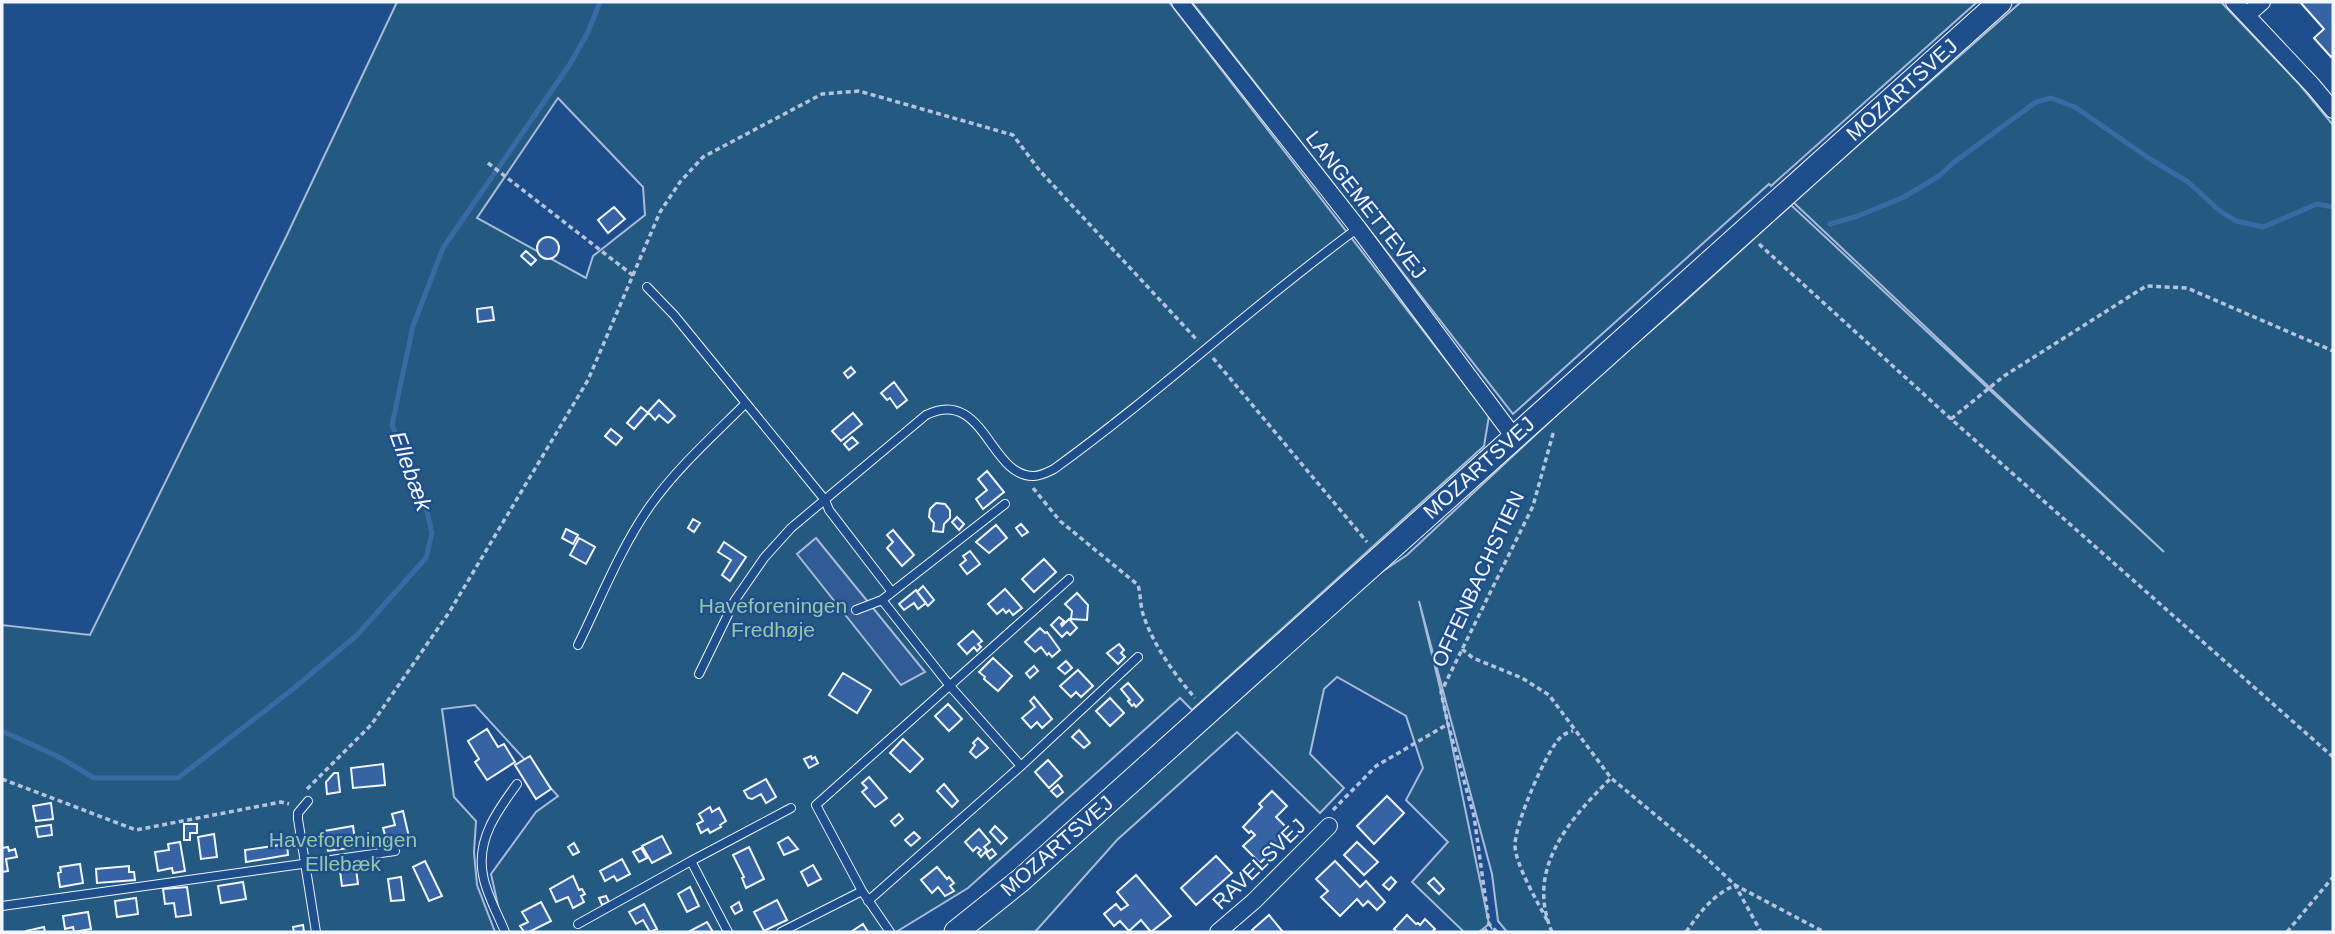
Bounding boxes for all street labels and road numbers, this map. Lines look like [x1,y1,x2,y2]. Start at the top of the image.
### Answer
street label: MOZARTSVEJ [1842,34,1962,145]
street label: LANGEMETTEVEJ [1302,126,1431,283]
street label: MOZARTSVEJ [1419,412,1539,523]
street label: OFFENBACHSTIEN [1427,487,1528,670]
street label: MOZARTSVEJ [996,791,1117,900]
street label: RAVELSVEJ [1208,814,1310,914]

